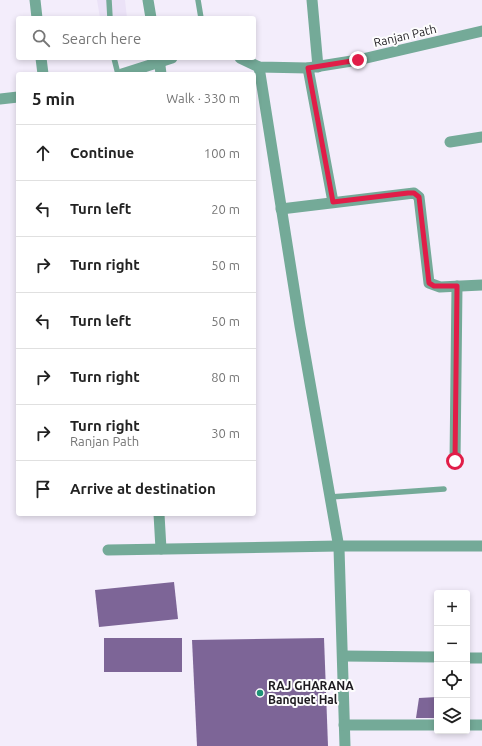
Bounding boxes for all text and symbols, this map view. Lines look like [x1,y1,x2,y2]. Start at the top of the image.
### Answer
search box [16,16,256,60]
street label: Ranjan Path [372,22,438,49]
icon: search [30,27,52,49]
text: Search here [62,30,141,47]
route end [349,51,367,69]
text: 5 min [32,89,75,108]
text: Walk · 330 m [166,91,240,105]
icon: ahead [32,142,54,164]
text: Continue [70,144,134,161]
text: 100 m [204,146,240,160]
icon: left [32,198,54,220]
text: Turn left [70,200,131,217]
text: 20 m [211,202,240,216]
icon: right [32,254,54,276]
text: Turn right [70,256,140,273]
text: 50 m [211,258,240,272]
icon: left [32,310,54,332]
text: Turn left [70,312,131,329]
text: 50 m [211,314,240,328]
icon: right [32,366,54,388]
text: Turn right [70,368,140,385]
text: 80 m [211,370,240,384]
text: Turn right [70,417,140,434]
icon: right [32,422,54,444]
text: 30 m [211,426,240,440]
text: Ranjan Path [70,434,139,448]
route start [446,452,464,470]
icon: arrive [32,478,54,500]
text: Arrive at destination [70,480,216,497]
map controls [434,590,470,734]
button: + [434,590,470,626]
button: − [434,626,470,662]
button: locate [434,662,470,698]
place label: RAJ GHARANA Banquet Hal [268,679,354,706]
marker: RAJ GHARANA Banquet Hal [255,688,265,698]
button: layers [434,698,470,734]

